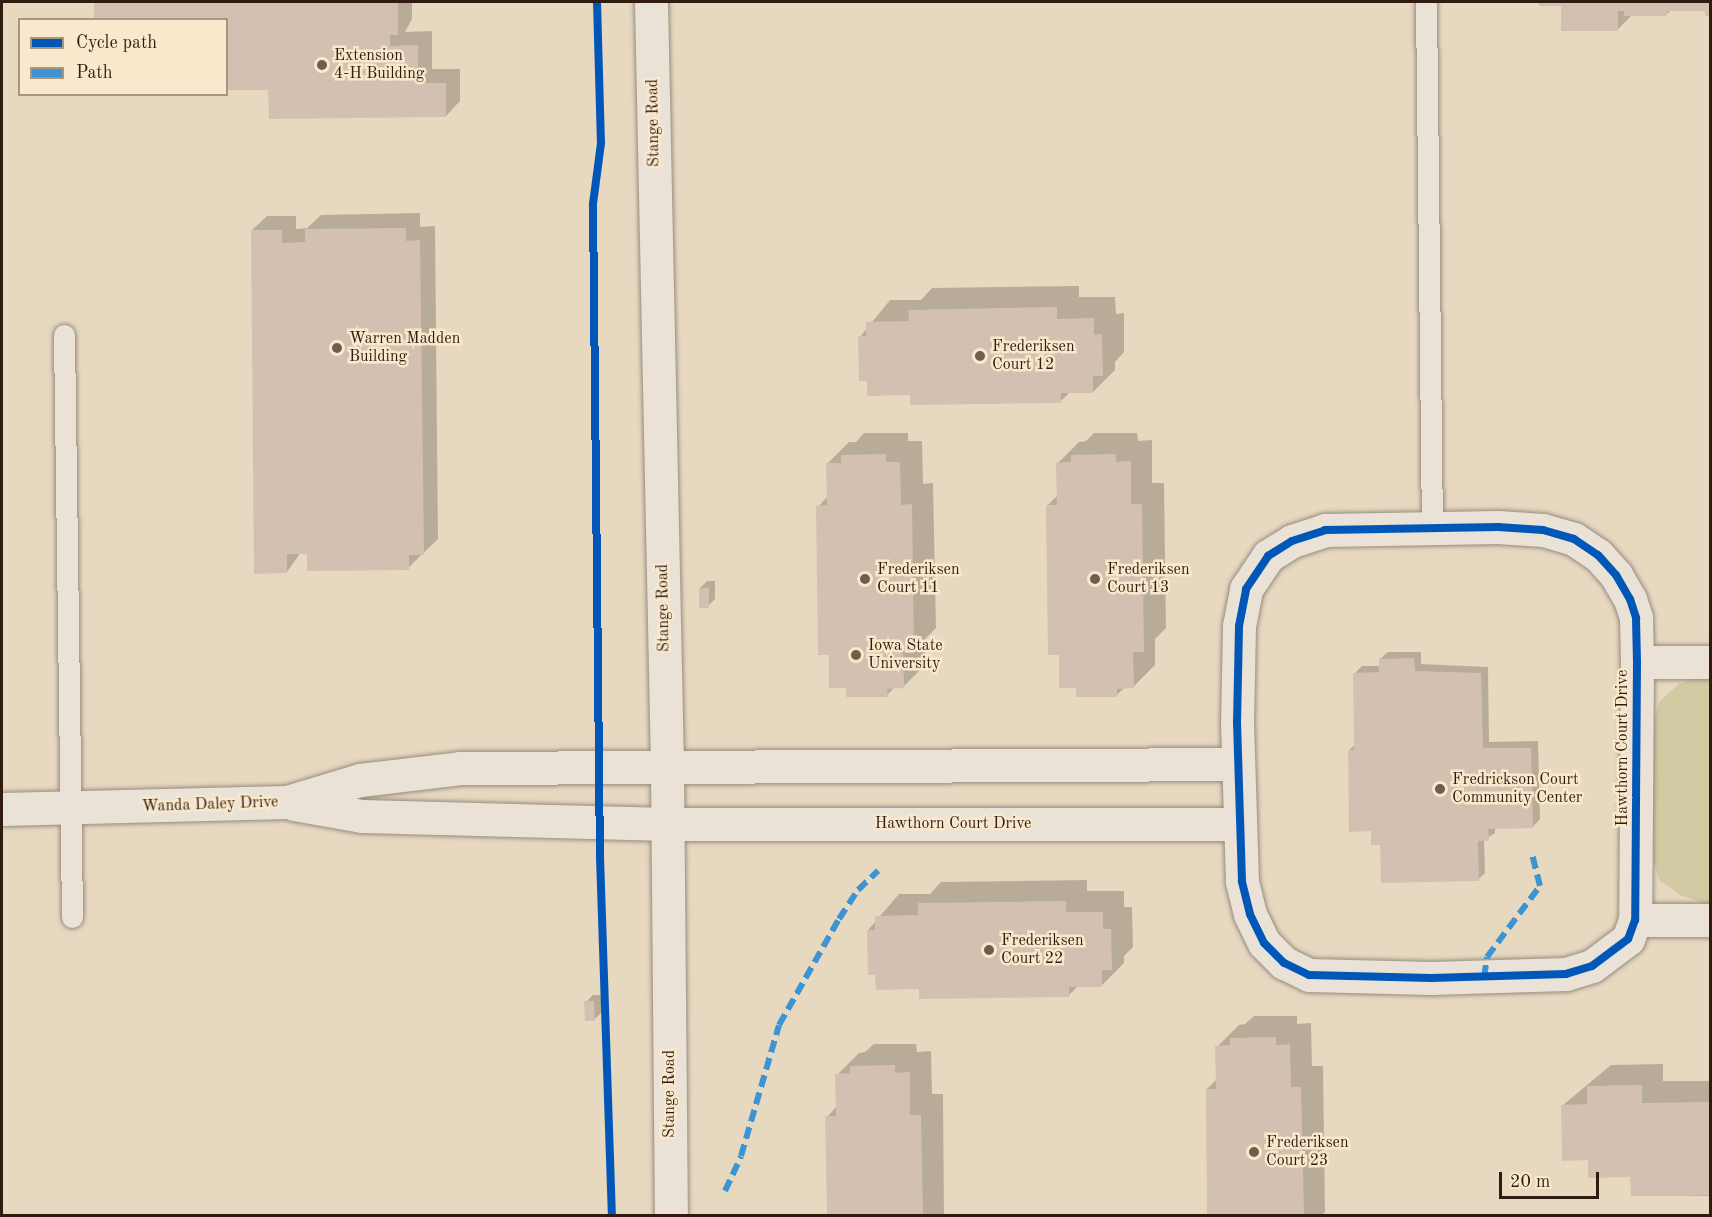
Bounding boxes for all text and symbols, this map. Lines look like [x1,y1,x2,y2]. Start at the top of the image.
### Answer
legend [18,18,228,96]
text: Cycle path [76,34,157,52]
place label: Extension 4-H Building [334,46,424,84]
marker: Extension 4-H Building [315,58,329,72]
text: Path [76,64,112,82]
street label: Stange Road [644,79,664,167]
place label: Warren Madden Building [349,329,460,367]
place label: Frederiksen Court 12 [992,337,1075,375]
marker: Warren Madden Building [330,341,344,355]
marker: Frederiksen Court 12 [973,349,987,363]
place label: Frederiksen Court 11 [877,560,960,598]
place label: Frederiksen Court 13 [1107,560,1190,598]
street label: Stange Road [654,564,674,652]
marker: Frederiksen Court 11 [858,572,872,586]
marker: Frederiksen Court 13 [1088,572,1102,586]
place label: Iowa State University [868,636,943,674]
marker: Iowa State University [849,648,863,662]
street label: Hawthorn Court Drive [1613,670,1633,826]
place label: Fredrickson Court Community Center [1452,770,1582,808]
marker: Fredrickson Court Community Center [1433,782,1447,796]
street label: Wanda Daley Drive [141,793,279,817]
street label: Hawthorn Court Drive [875,814,1031,834]
place label: Frederiksen Court 22 [1001,931,1084,969]
marker: Frederiksen Court 22 [982,943,996,957]
street label: Stange Road [660,1050,680,1138]
place label: Frederiksen Court 23 [1266,1133,1349,1171]
marker: Frederiksen Court 23 [1247,1145,1261,1159]
scale bar [1502,1160,1602,1198]
text: 20 m [1510,1173,1550,1191]

